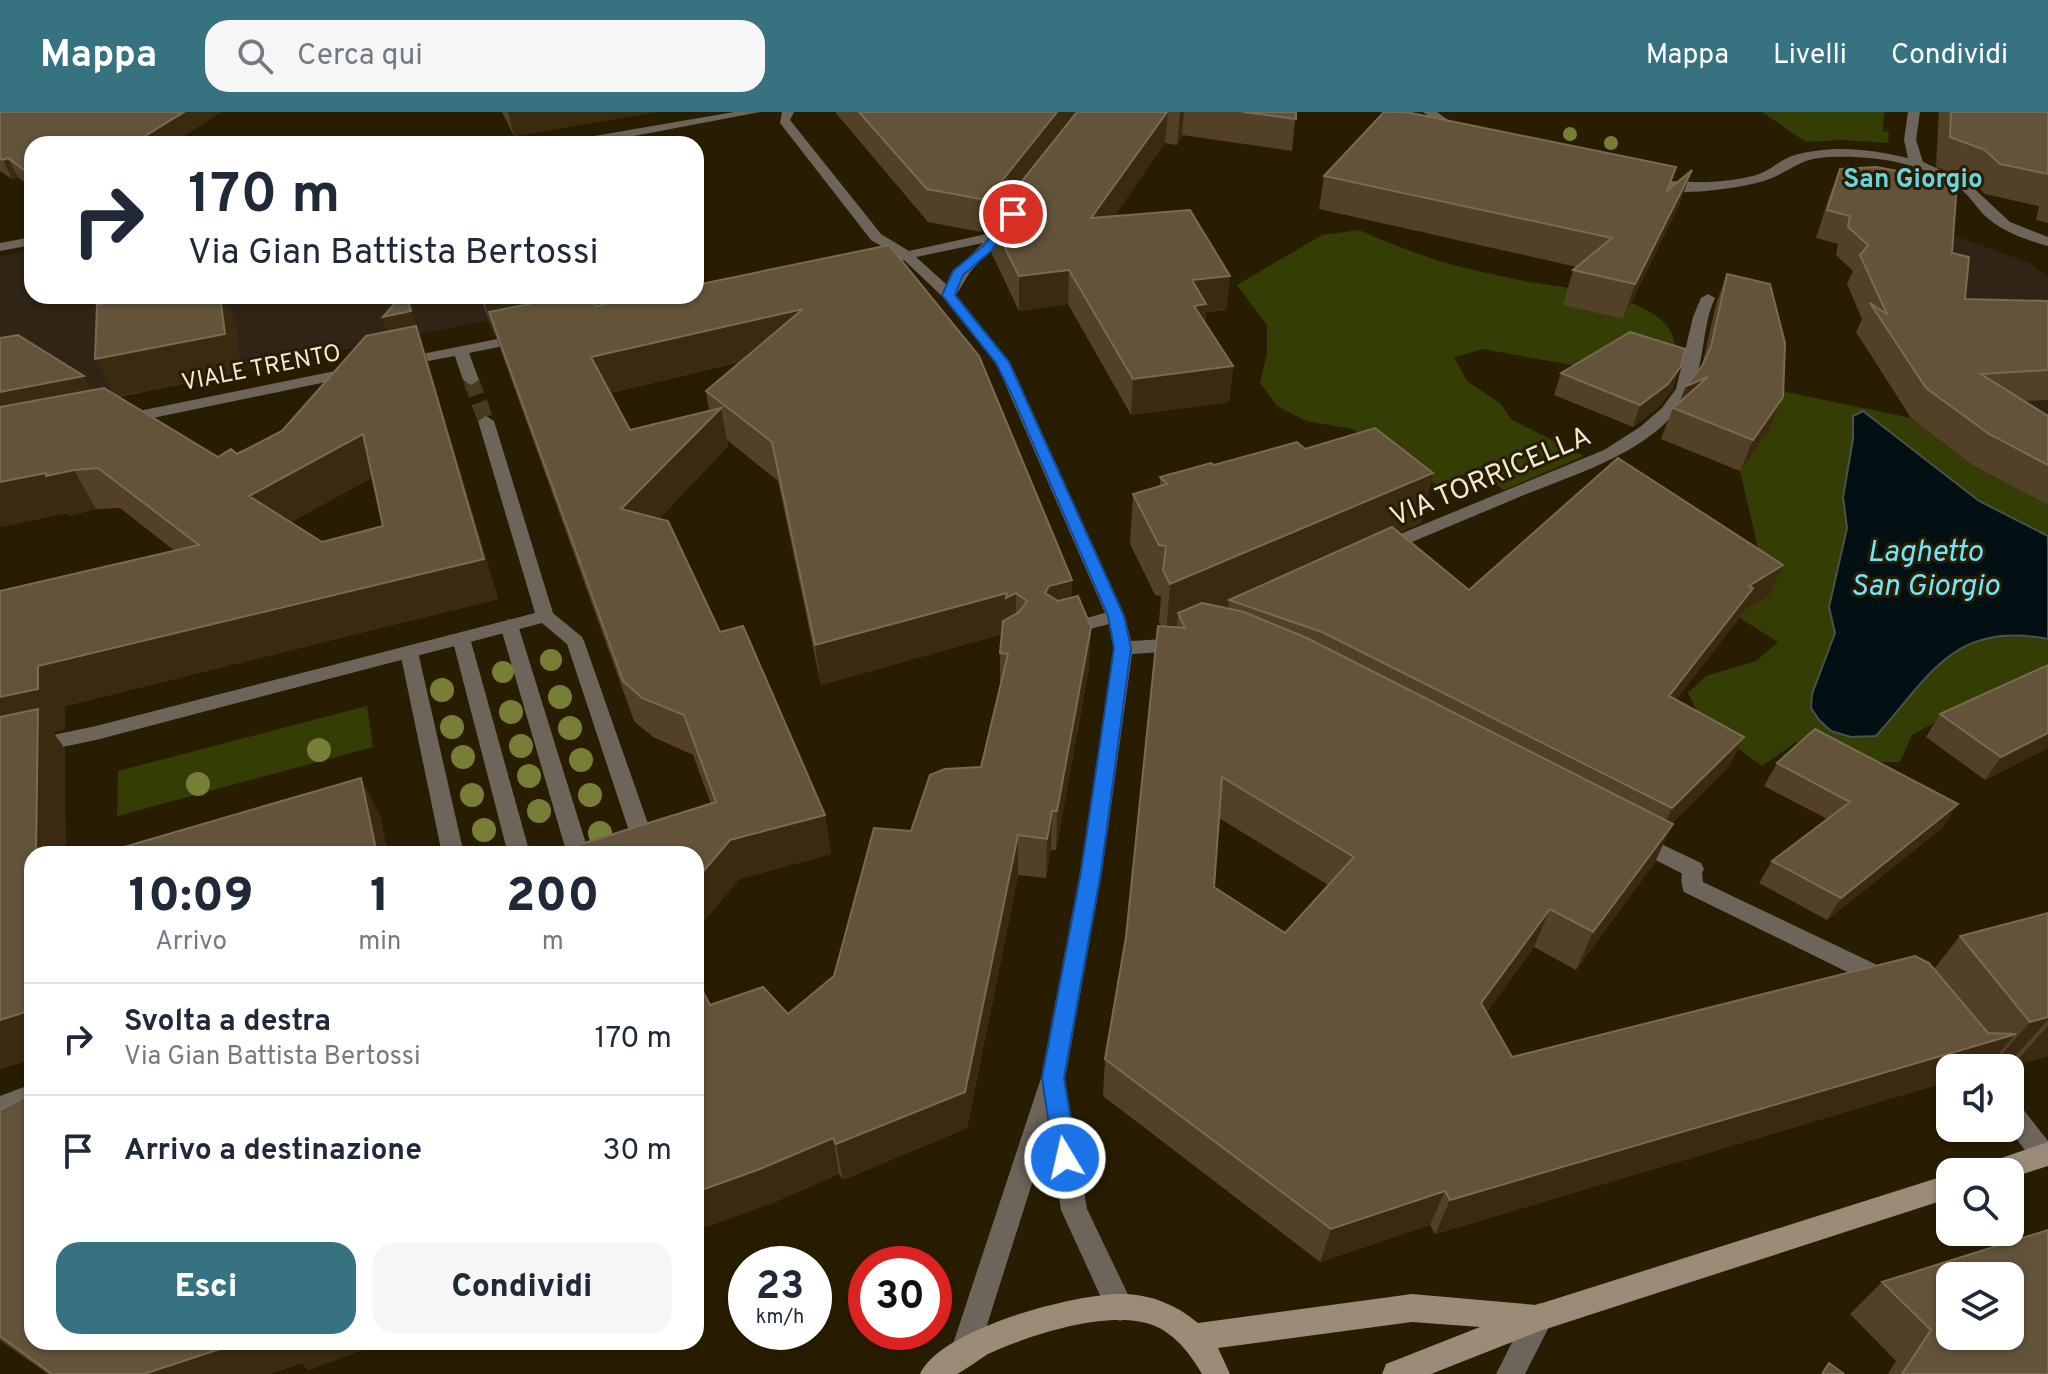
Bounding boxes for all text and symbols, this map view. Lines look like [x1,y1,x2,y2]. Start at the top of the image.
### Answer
search box [205,20,765,92]
text: Mappa [40,32,157,81]
icon: search [233,34,277,78]
text: Cerca qui [297,38,423,75]
text: Mappa [1646,38,1729,74]
text: Livelli [1773,38,1847,74]
text: Condividi [1891,38,2008,74]
text: 170 m [188,162,340,232]
district label: San Giorgio [1843,164,1983,197]
icon: right [56,168,160,272]
pin [979,180,1047,248]
icon: arrive [991,192,1035,236]
text: Via Gian Battista Bertossi [188,231,599,277]
street label: VIALE TRENTO [179,339,344,399]
street label: VIA TORRICELLA [1385,419,1597,536]
water label: Laghetto San Giorgio [1851,535,1999,606]
text: 10:09 [129,868,254,928]
text: 1 [370,868,390,928]
text: 200 [506,868,599,928]
text: Arrivo [155,926,227,959]
text: min [358,926,401,959]
text: m [542,926,564,959]
text: Svolta a destra [124,1004,331,1041]
icon: right [56,1017,100,1061]
text: 170 m [594,1021,672,1058]
text: Via Gian Battista Bertossi [124,1041,421,1074]
map controls [1936,1054,2024,1350]
button: sound [1936,1054,2024,1142]
position arrow [1023,1116,1107,1200]
icon: arrive [56,1129,100,1173]
text: Arrivo a destinazione [124,1133,422,1170]
text: 30 m [603,1133,672,1170]
button: search [1936,1158,2024,1246]
button: Esci [56,1242,356,1334]
button: Condividi [372,1242,672,1334]
speed limit sign: 30 [848,1246,952,1350]
button: layers [1936,1262,2024,1350]
text: 23 [756,1263,804,1313]
text: km/h [756,1305,804,1331]

